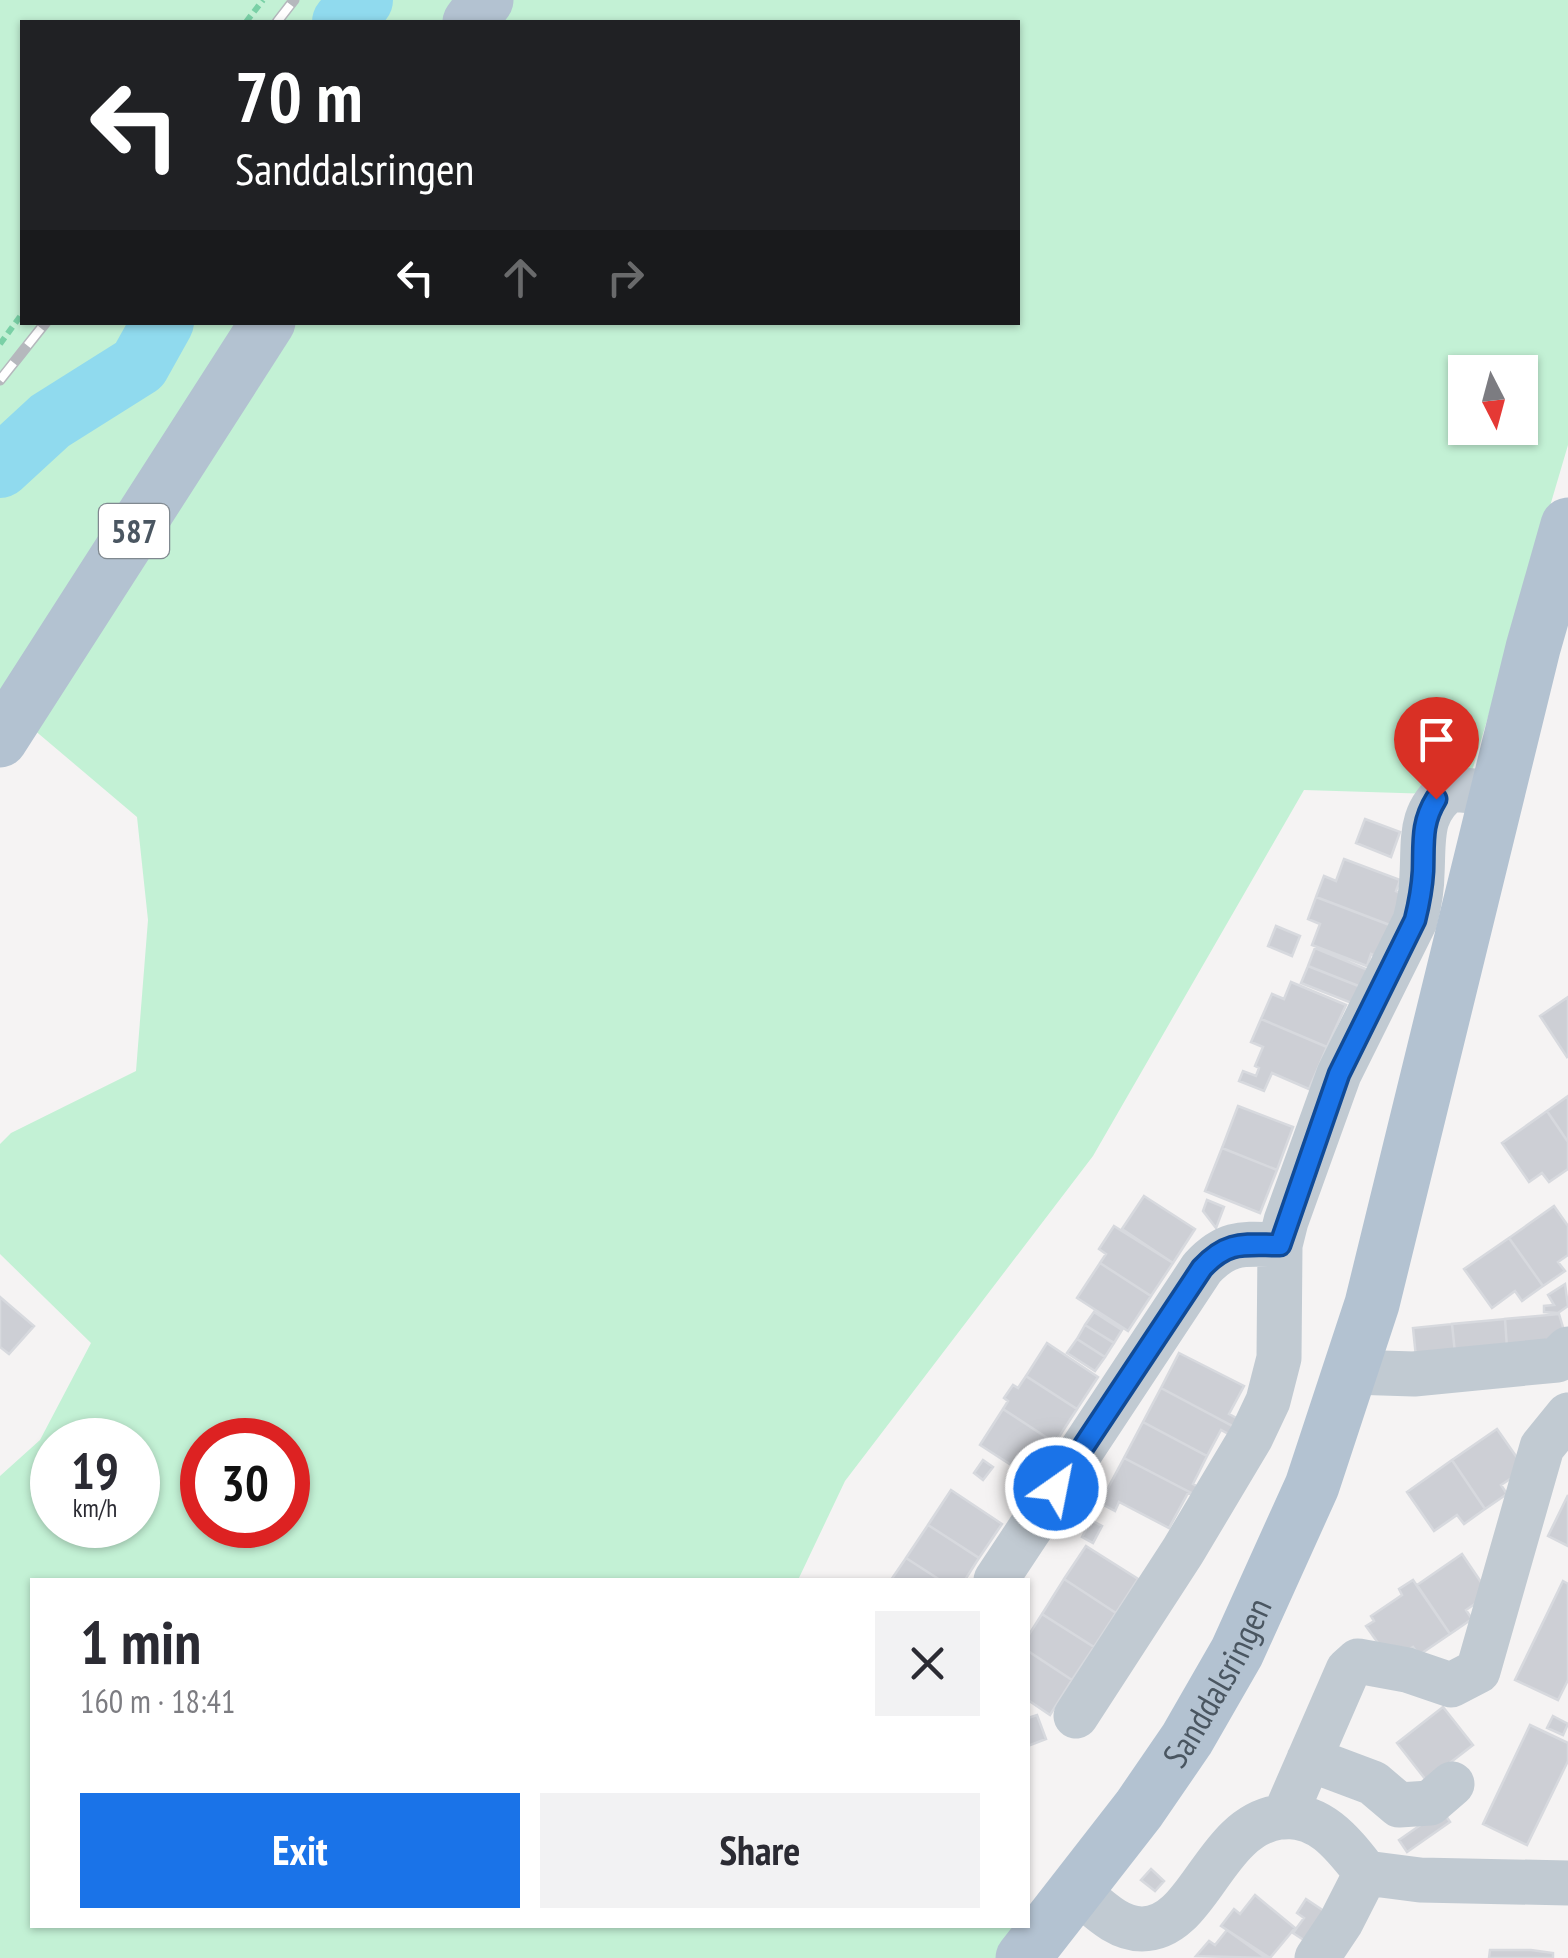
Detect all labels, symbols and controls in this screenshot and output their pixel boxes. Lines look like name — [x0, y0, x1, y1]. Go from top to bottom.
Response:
text: 70 m — [235, 51, 363, 141]
icon: left — [70, 60, 200, 190]
text: Sanddalsringen — [235, 139, 474, 197]
icon: left — [388, 250, 443, 305]
icon: ahead — [493, 250, 548, 305]
icon: right — [598, 250, 653, 305]
north arrow — [1448, 355, 1538, 445]
map controls — [1448, 355, 1538, 445]
road number: 587 — [99, 504, 169, 558]
pin — [1394, 697, 1479, 800]
icon: arrive — [1409, 712, 1464, 767]
speed limit sign: 30 — [180, 1418, 310, 1548]
position arrow — [1004, 1436, 1108, 1540]
text: 19 — [71, 1438, 119, 1503]
text: km/h — [73, 1492, 117, 1524]
street label: Sanddalsringen — [1152, 1591, 1281, 1776]
text: 1 min — [80, 1603, 201, 1681]
button: close — [875, 1611, 980, 1716]
text: 160 m · 18:41 — [80, 1680, 235, 1722]
button: Exit — [80, 1793, 520, 1908]
button: Share — [540, 1793, 980, 1908]

